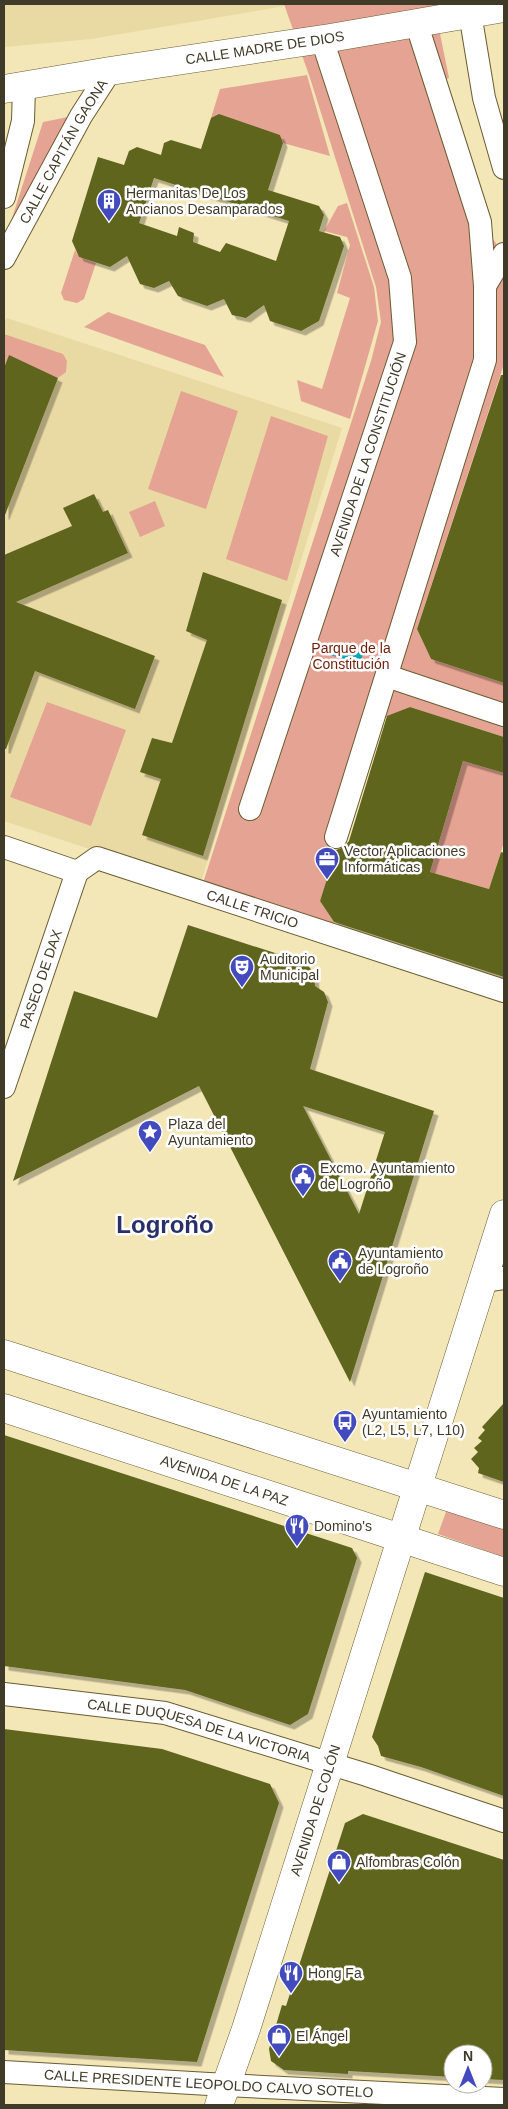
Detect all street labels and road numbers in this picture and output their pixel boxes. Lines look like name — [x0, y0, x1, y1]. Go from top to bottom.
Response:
street label: CALLE MADRE DE DIOS — [184, 28, 345, 68]
street label: CALLE CAPITÁN GAONA — [16, 76, 111, 226]
street label: AVENIDA DE LA CONSTITUCIÓN — [327, 350, 409, 558]
street label: CALLE TRICIO — [205, 886, 300, 931]
street label: PASEO DE DAX — [16, 927, 65, 1031]
street label: AVENIDA DE LA PAZ — [159, 1452, 291, 1509]
street label: CALLE DUQUESA DE LA VICTORIA — [86, 1696, 313, 1765]
street label: AVENIDA DE COLÓN — [287, 1743, 343, 1878]
street label: CALLE PRESIDENTE LEOPOLDO CALVO SOTELO — [44, 2066, 374, 2100]

